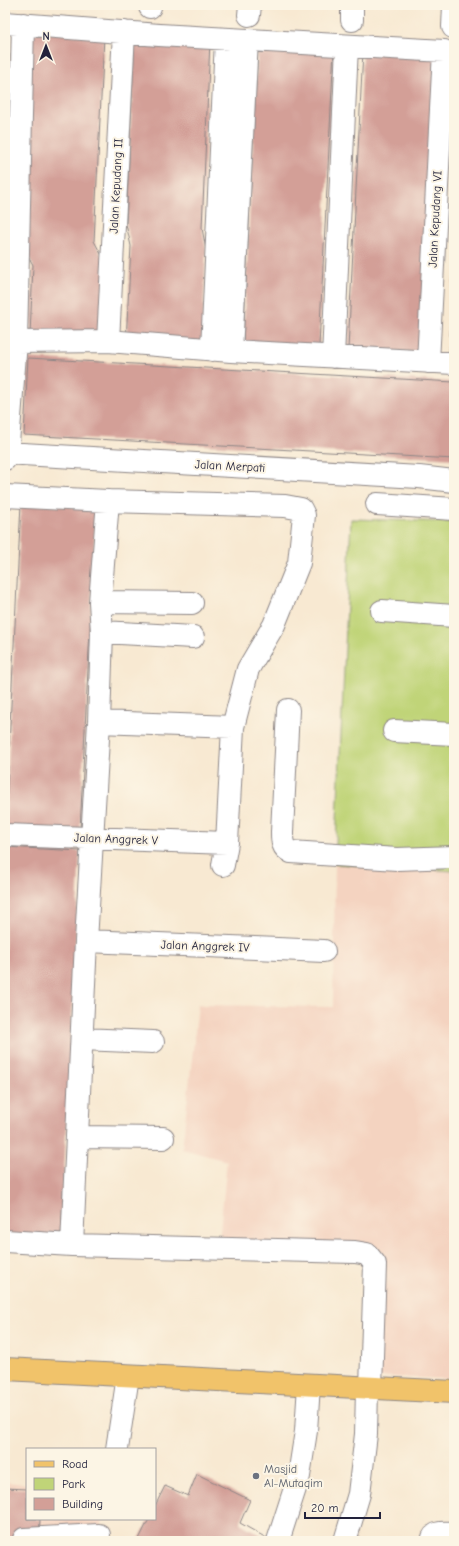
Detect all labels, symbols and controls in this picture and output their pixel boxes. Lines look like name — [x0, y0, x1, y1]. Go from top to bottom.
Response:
north arrow — [26, 26, 66, 66]
text: N — [42, 30, 50, 43]
street label: Jalan Kepudang II — [107, 138, 126, 234]
street label: Jalan Kepudang VI — [425, 170, 445, 268]
street label: Jalan Merpati — [194, 457, 266, 475]
street label: Jalan Anggrek V — [74, 831, 159, 847]
street label: Jalan Anggrek IV — [160, 937, 250, 955]
legend — [26, 1448, 156, 1520]
text: Road — [62, 1457, 88, 1471]
place label: Masjid Al-Mutaqim — [264, 1462, 323, 1490]
marker: Masjid Al-Mutaqim — [251, 1471, 261, 1481]
text: Park — [62, 1477, 85, 1491]
scale bar — [305, 1494, 380, 1520]
text: Building — [62, 1497, 103, 1511]
text: 20 m — [311, 1501, 339, 1515]

